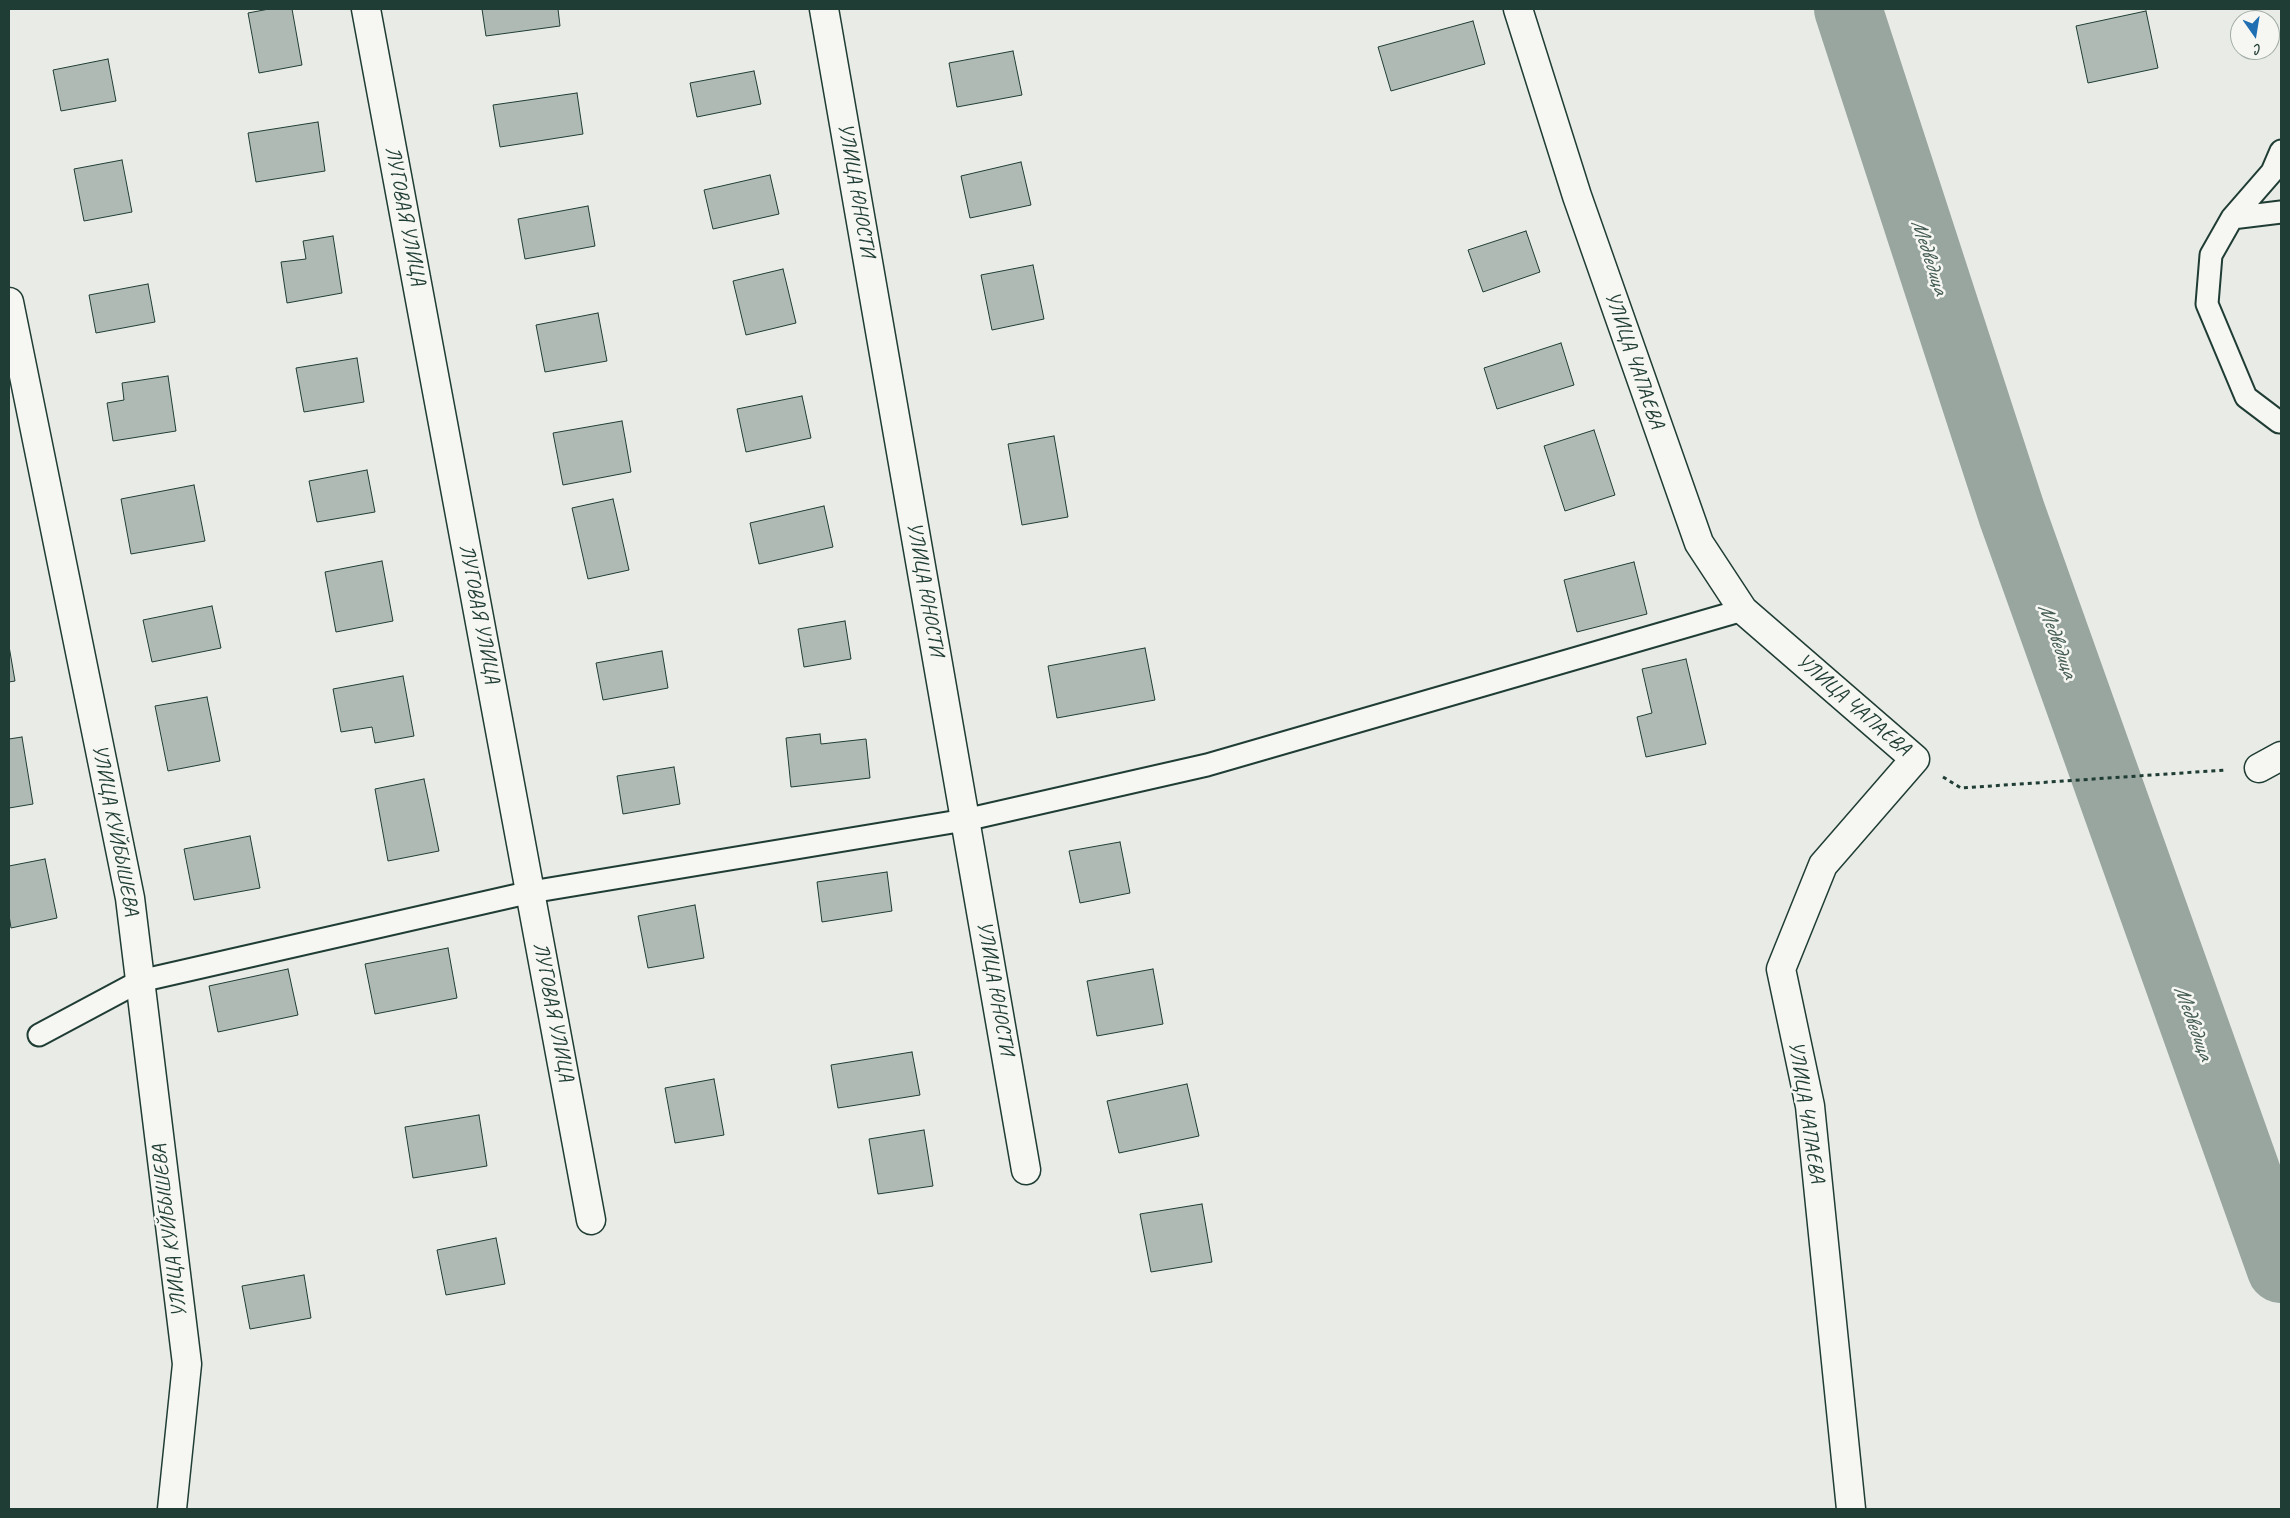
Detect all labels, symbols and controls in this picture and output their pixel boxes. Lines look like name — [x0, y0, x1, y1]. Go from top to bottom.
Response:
north arrow — [2230, 10, 2280, 60]
text: С — [2253, 40, 2264, 58]
street label: УЛИЦА ЮНОСТИ — [832, 121, 880, 259]
street label: ЛУГОВАЯ УЛИЦА — [379, 144, 431, 288]
water label: Медведица — [1904, 216, 1954, 298]
street label: УЛИЦА ЧАПАЕВА — [1599, 288, 1669, 432]
street label: УЛИЦА ЮНОСТИ — [901, 520, 949, 658]
street label: ЛУГОВАЯ УЛИЦА — [453, 542, 505, 686]
water label: Медведица — [2031, 600, 2083, 682]
street label: УЛИЦА ЧАПАЕВА — [1791, 649, 1915, 761]
street label: УЛИЦА КУЙБЫШЕВА — [86, 742, 144, 918]
street label: УЛИЦА ЮНОСТИ — [971, 919, 1019, 1057]
street label: ЛУГОВАЯ УЛИЦА — [527, 940, 579, 1084]
water label: Медведица — [2167, 982, 2219, 1064]
street label: УЛИЦА ЧАПАЕВА — [1782, 1039, 1830, 1185]
street label: УЛИЦА КУЙБЫШЕВА — [147, 1143, 193, 1319]

